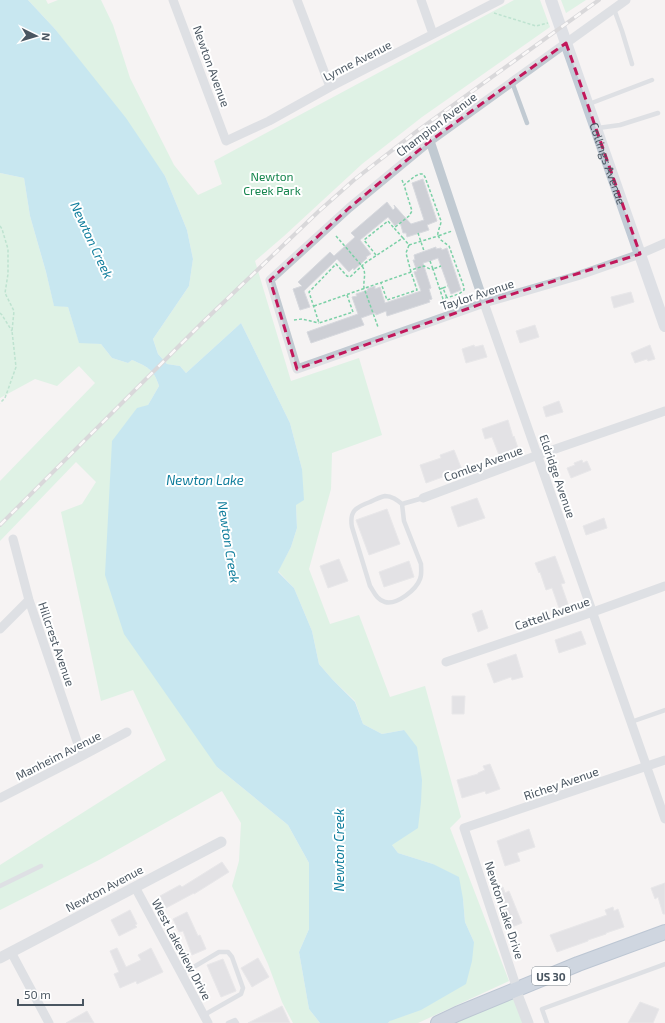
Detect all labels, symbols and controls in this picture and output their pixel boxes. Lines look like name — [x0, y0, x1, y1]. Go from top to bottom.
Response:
north arrow — [16, 16, 56, 56]
street label: Newton Avenue — [191, 23, 233, 109]
text: N — [40, 32, 53, 41]
street label: Lynne Avenue — [321, 37, 393, 83]
street label: Champion Avenue — [393, 89, 479, 159]
street label: Collings Avenue — [587, 120, 629, 206]
park label: Newton Creek Park — [243, 169, 301, 197]
water label: Newton Creek — [67, 199, 117, 281]
street label: Taylor Avenue — [439, 276, 515, 312]
street label: Eldridge Avenue — [537, 432, 579, 520]
street label: Comley Avenue — [442, 442, 524, 484]
water label: Newton Lake — [166, 472, 244, 488]
water label: Newton Creek — [215, 500, 243, 584]
street label: Cattell Avenue — [513, 594, 591, 632]
street label: Hillcrest Avenue — [36, 600, 78, 688]
street label: Manheim Avenue — [13, 728, 103, 782]
street label: Richey Avenue — [522, 764, 600, 802]
water label: Newton Creek — [331, 808, 347, 891]
street label: Newton Lake Drive — [483, 859, 527, 961]
street label: Newton Avenue — [63, 862, 145, 914]
street label: West Lakeview Drive — [149, 896, 215, 1002]
road number: US 30 — [532, 967, 570, 985]
scale bar — [18, 981, 83, 1007]
text: 50 m — [24, 987, 51, 1001]

